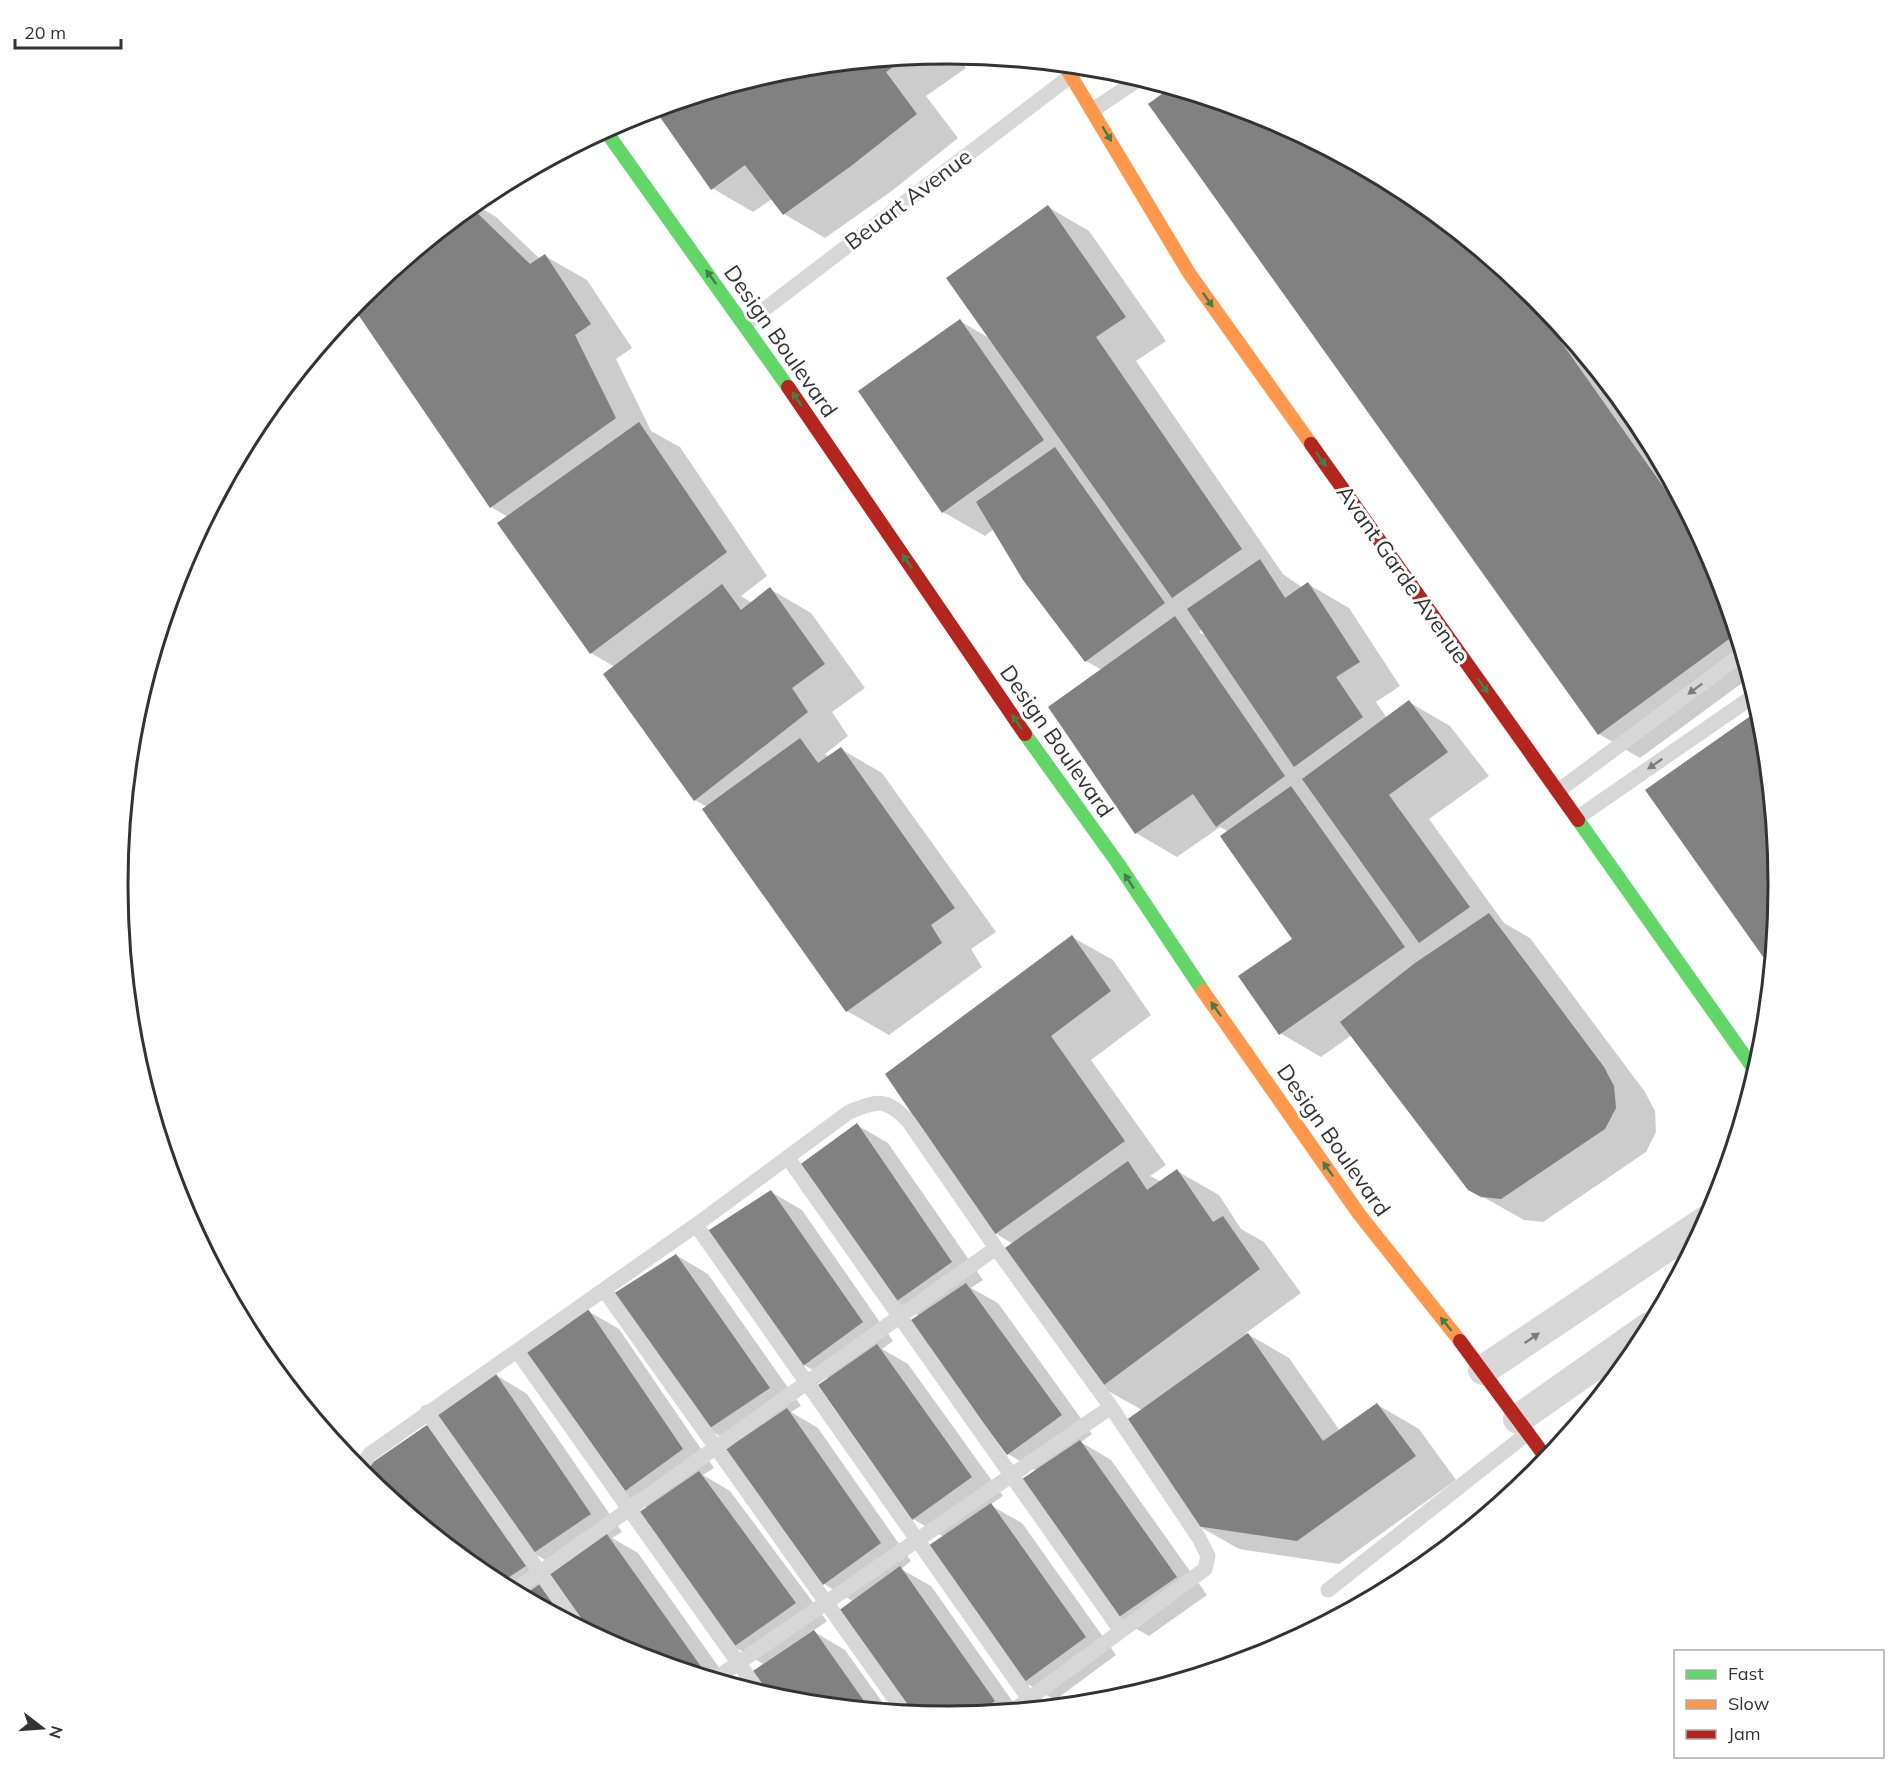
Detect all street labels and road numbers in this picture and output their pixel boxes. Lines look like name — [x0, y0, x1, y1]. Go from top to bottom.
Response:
street label: Beuart Avenue — [839, 142, 977, 256]
street label: Design Boulevard — [718, 259, 844, 423]
street label: Avant Garde Avenue — [1331, 479, 1475, 669]
street label: Design Boulevard — [994, 659, 1120, 823]
street label: Design Boulevard — [1271, 1058, 1397, 1222]

